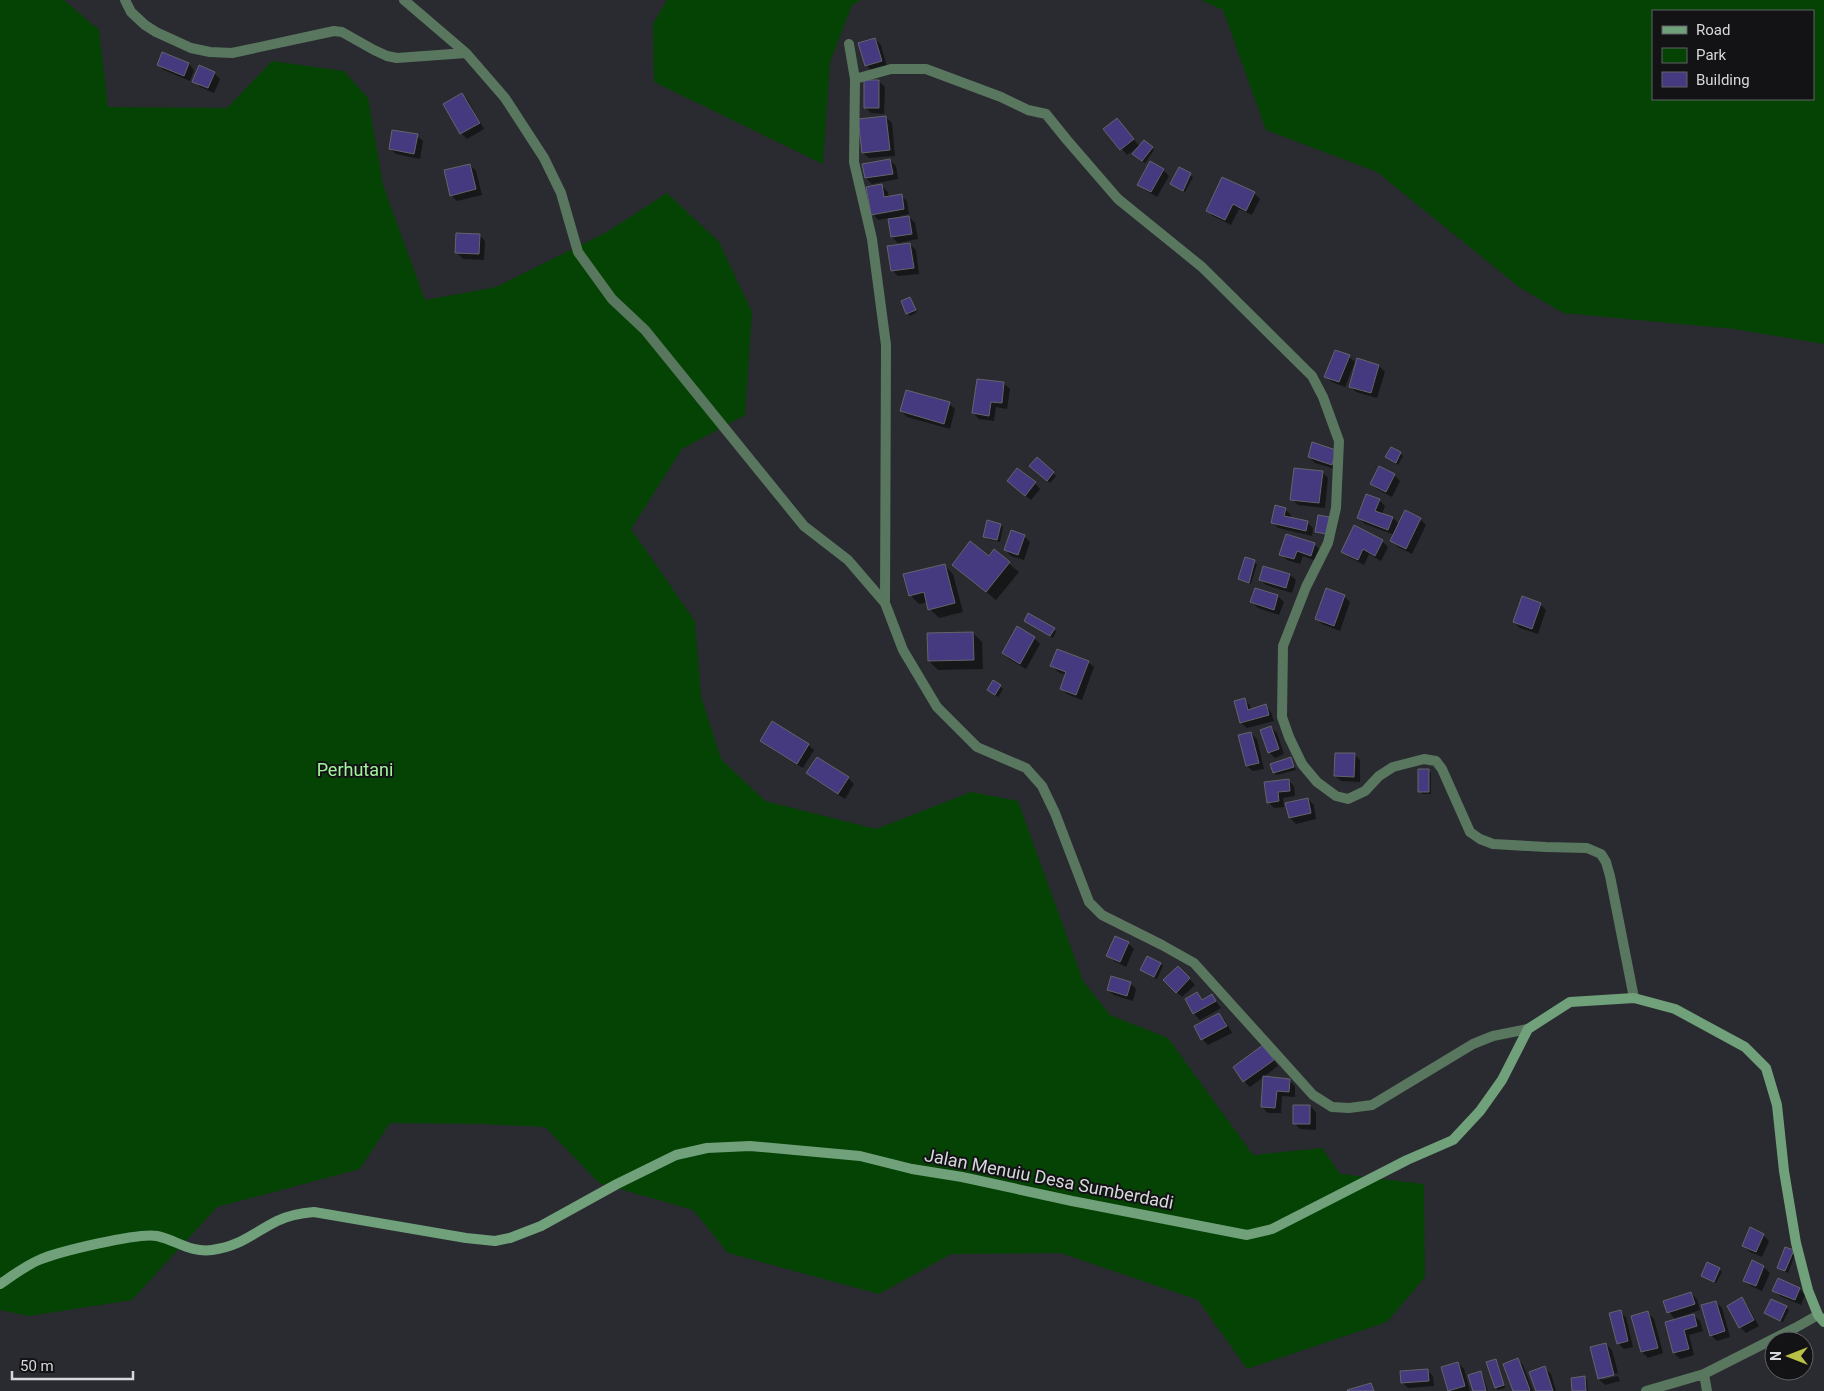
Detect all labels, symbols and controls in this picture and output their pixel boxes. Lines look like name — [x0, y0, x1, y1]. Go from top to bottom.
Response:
legend — [1652, 10, 1814, 100]
text: Road — [1696, 21, 1730, 39]
text: Park — [1696, 46, 1727, 64]
text: Building — [1696, 71, 1750, 89]
park label: Perhutani — [317, 759, 393, 780]
street label: Jalan Menuiu Desa Sumberdadi — [923, 1144, 1176, 1213]
north arrow — [1764, 1331, 1814, 1381]
scale bar — [12, 1348, 134, 1380]
text: N — [1768, 1351, 1784, 1361]
text: 50 m — [20, 1357, 54, 1375]

